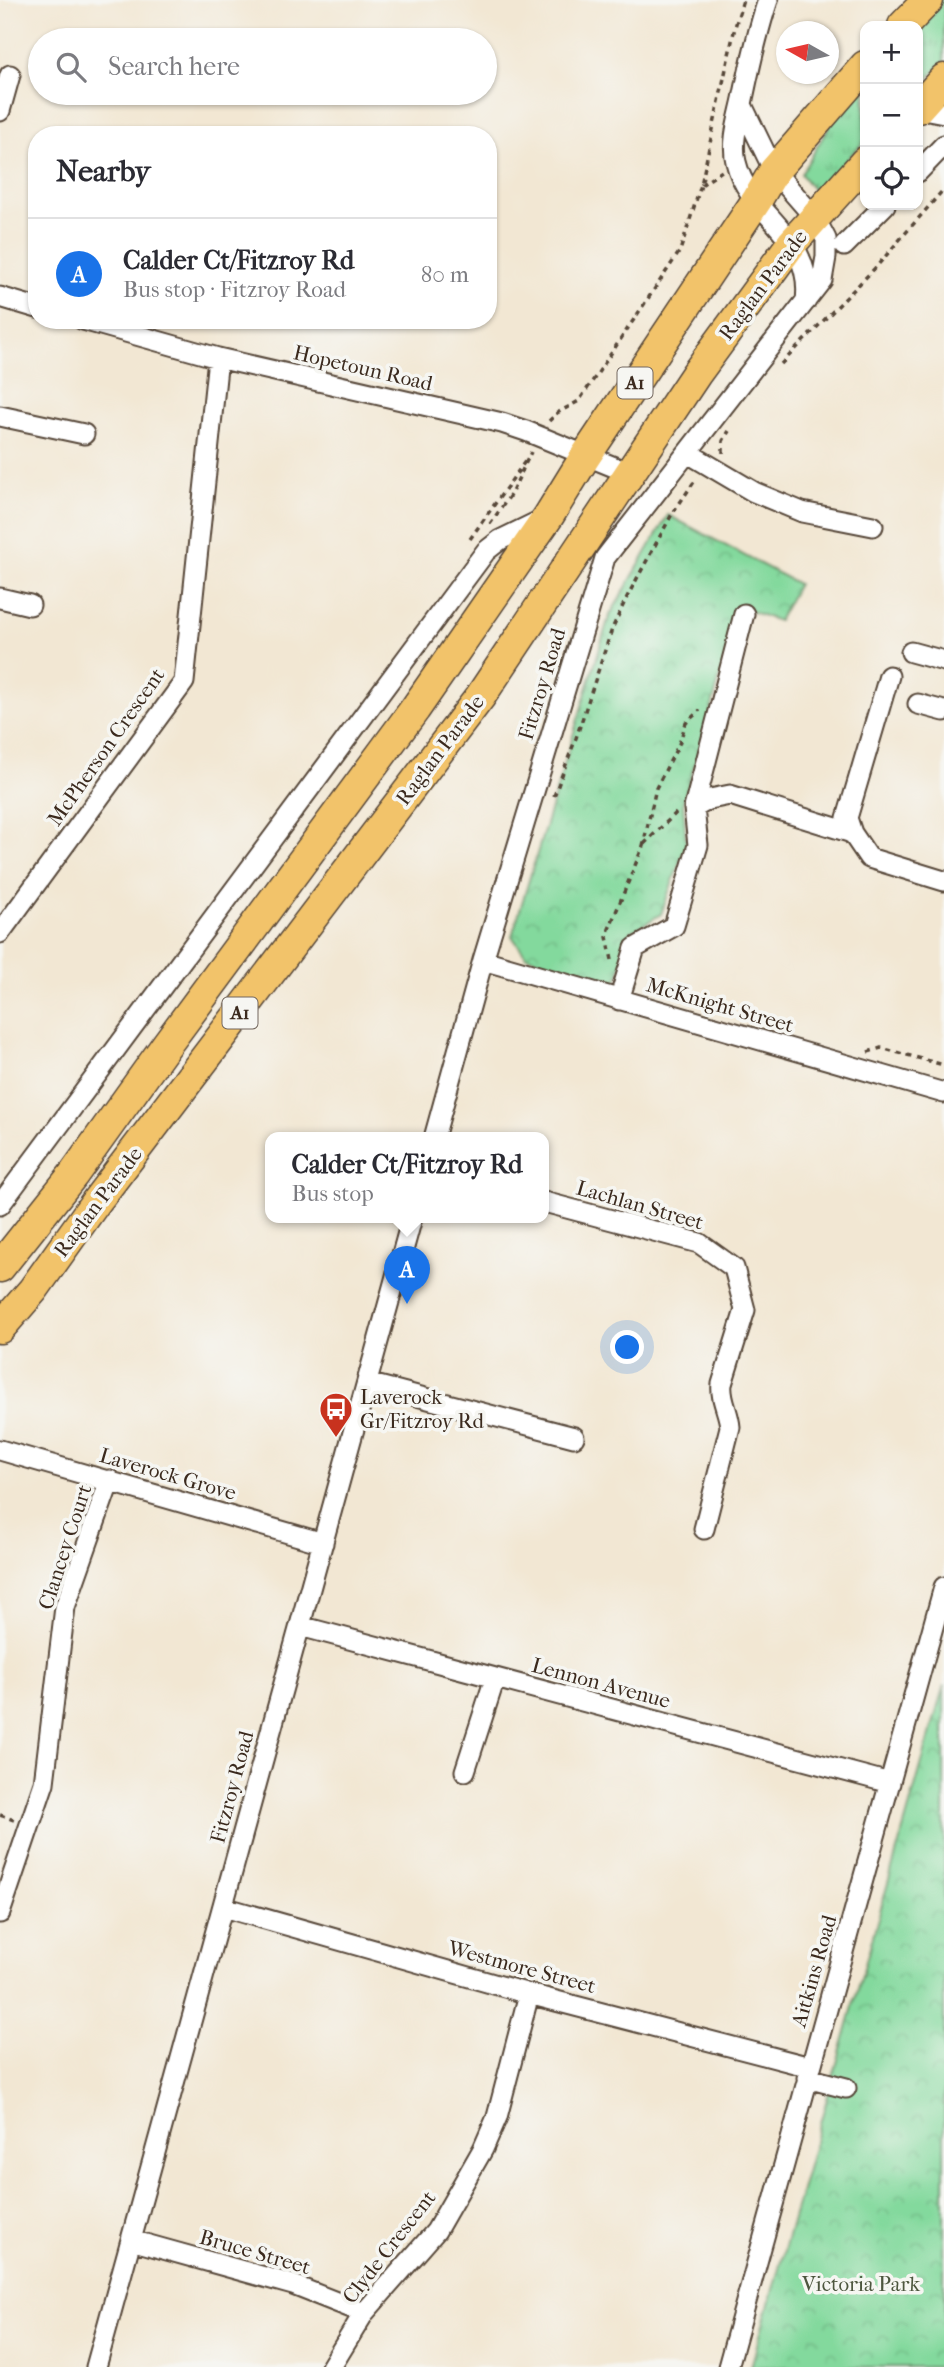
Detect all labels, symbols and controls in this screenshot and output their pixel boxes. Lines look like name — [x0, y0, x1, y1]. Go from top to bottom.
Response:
north arrow — [776, 21, 839, 84]
map controls — [860, 21, 923, 210]
button: + — [860, 21, 923, 84]
search box — [28, 28, 497, 105]
icon: search — [52, 48, 90, 86]
text: Search here — [108, 51, 240, 82]
button: − — [860, 84, 923, 147]
button: locate — [860, 147, 923, 210]
text: Nearby — [56, 154, 151, 189]
street label: Raglan Parade — [714, 225, 812, 345]
text: Calder Ct/Fitzroy Rd — [123, 245, 354, 276]
text: A — [72, 261, 86, 288]
text: 80 m — [421, 261, 469, 288]
text: Bus stop · Fitzroy Road — [123, 276, 346, 303]
street label: Hopetoun Road — [291, 340, 435, 396]
road number: A1 — [618, 368, 652, 398]
street label: Fitzroy Road — [514, 625, 571, 743]
street label: McPherson Crescent — [43, 663, 170, 830]
street label: Raglan Parade — [391, 690, 489, 810]
street label: McKnight Street — [644, 973, 797, 1038]
road number: A1 — [222, 998, 258, 1028]
popup — [265, 1132, 549, 1223]
street label: Raglan Parade — [49, 1142, 147, 1262]
text: Calder Ct/Fitzroy Rd — [291, 1149, 523, 1180]
street label: Lachlan Street — [574, 1175, 707, 1235]
text: Bus stop — [291, 1180, 374, 1207]
pin: A — [384, 1246, 430, 1304]
your location — [610, 1330, 644, 1364]
place label: Laverock Gr/Fitzroy Rd — [360, 1385, 485, 1433]
bus stop icon: Laverock Gr/Fitzroy Rd — [317, 1390, 355, 1439]
street label: Laverock Grove — [97, 1443, 239, 1505]
street label: Clancey Court — [34, 1481, 97, 1612]
street label: Lennon Avenue — [529, 1653, 673, 1713]
street label: Fitzroy Road — [205, 1728, 259, 1846]
street label: Aitkins Road — [786, 1912, 842, 2031]
street label: Westmore Street — [445, 1935, 599, 1998]
street label: Clyde Crescent — [338, 2185, 441, 2308]
street label: Bruce Street — [197, 2225, 314, 2279]
park label: Victoria Park — [801, 2272, 920, 2296]

